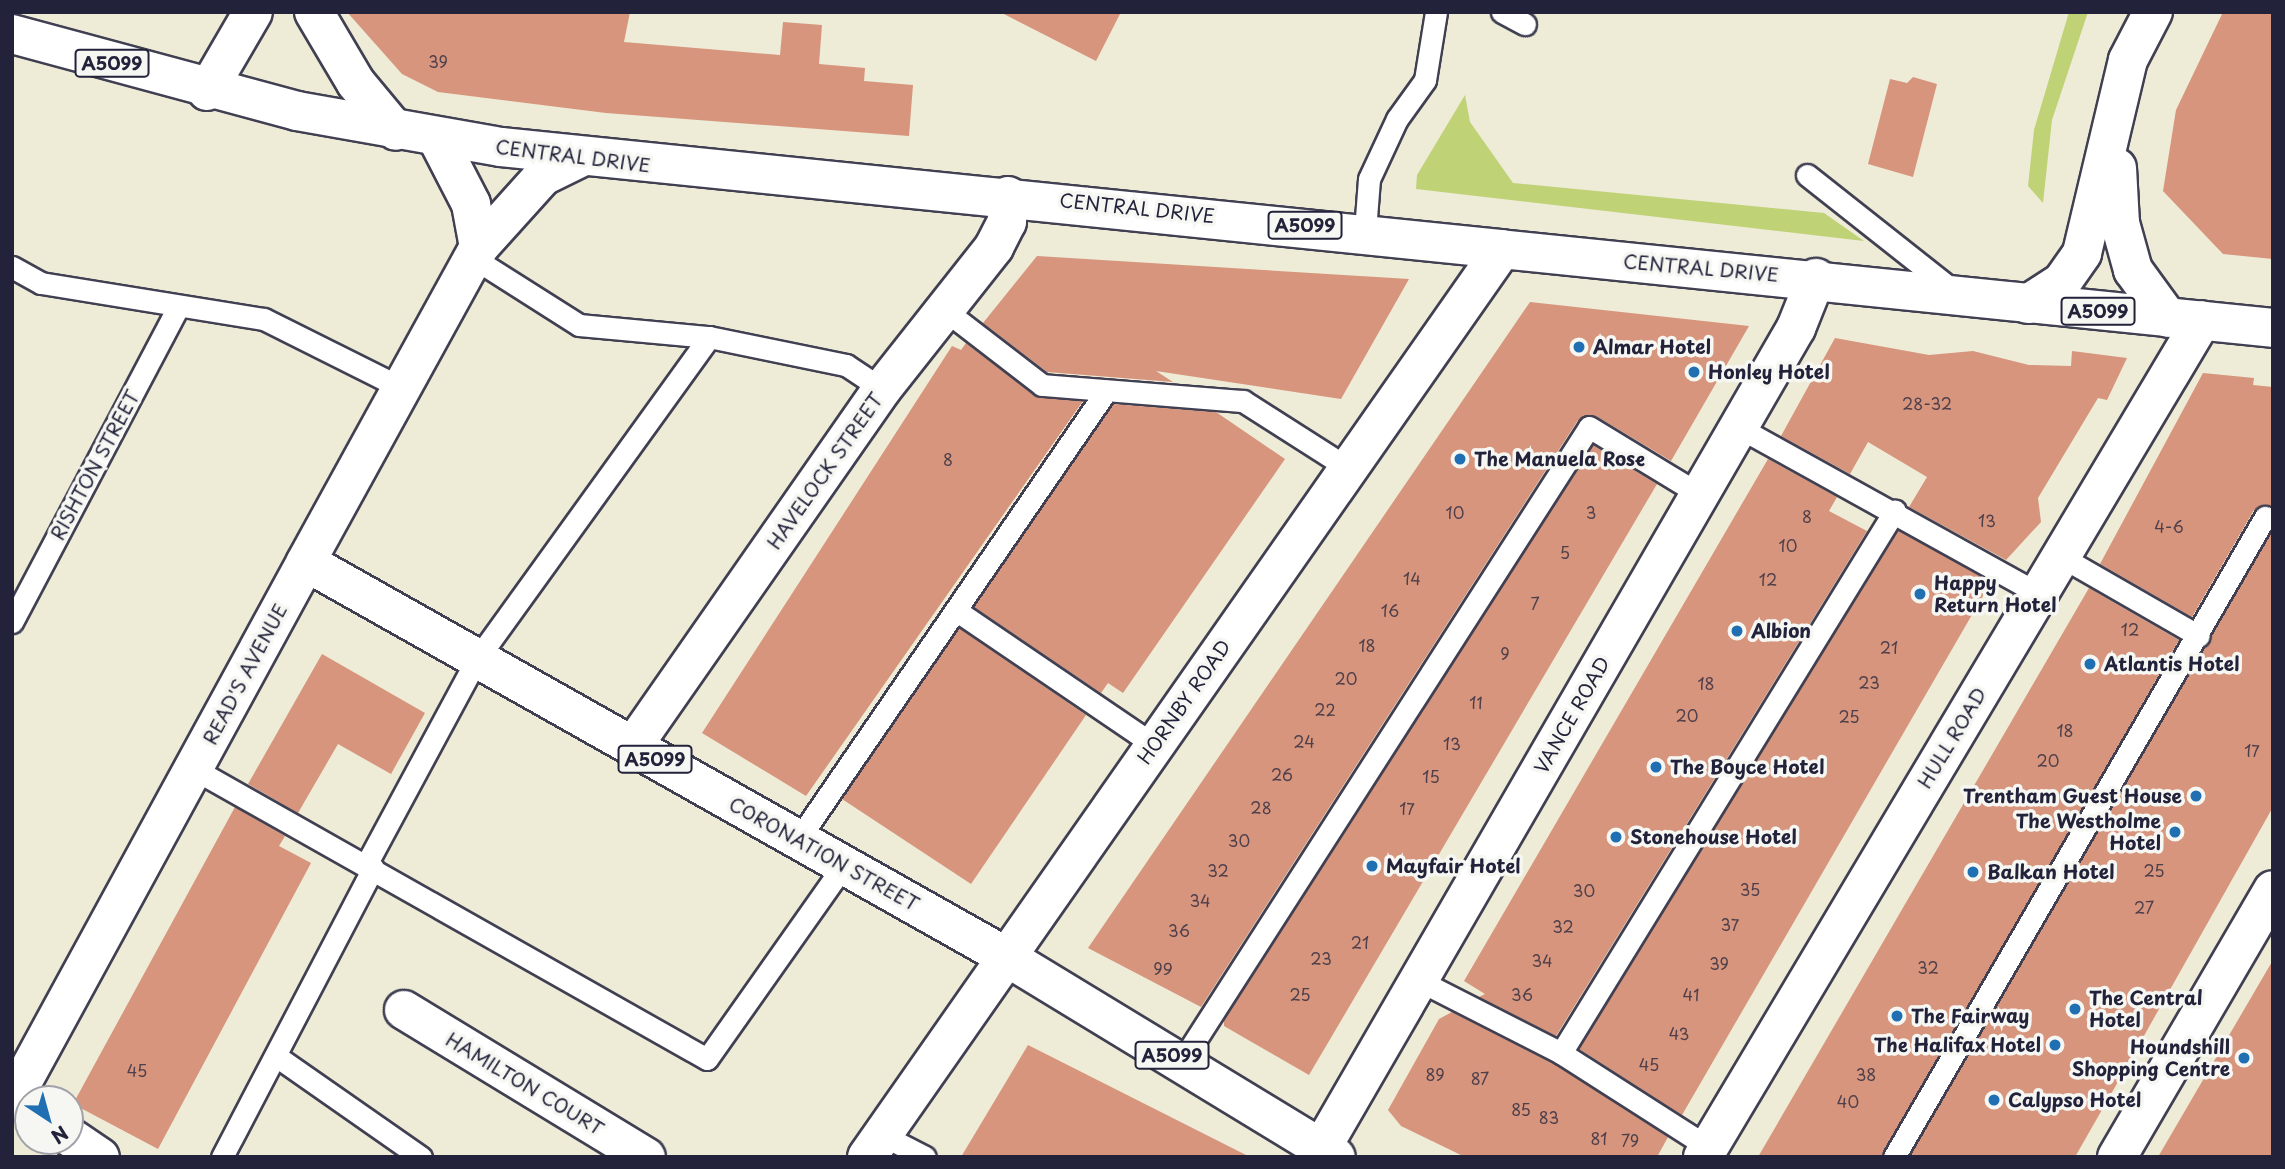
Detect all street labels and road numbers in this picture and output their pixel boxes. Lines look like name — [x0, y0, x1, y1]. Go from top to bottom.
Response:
road number: A5099 — [74, 48, 150, 78]
street label: CENTRAL DRIVE — [493, 135, 653, 177]
street label: CENTRAL DRIVE — [1058, 188, 1216, 228]
road number: A5099 — [1266, 210, 1344, 240]
street label: CENTRAL DRIVE — [1622, 250, 1780, 286]
road number: A5099 — [2060, 296, 2136, 326]
street label: RISHTON STREET — [45, 385, 145, 545]
street label: HAVELOCK STREET — [762, 388, 888, 554]
street label: READ'S AVENUE — [198, 600, 292, 748]
street label: HORNBY ROAD — [1133, 636, 1235, 768]
street label: VANCE ROAD — [1529, 652, 1615, 778]
street label: HULL ROAD — [1913, 683, 1991, 793]
road number: A5099 — [616, 744, 694, 774]
street label: CORONATION STREET — [725, 792, 923, 916]
street label: HAMILTON COURT — [442, 1028, 608, 1140]
road number: A5099 — [1134, 1040, 1210, 1070]

